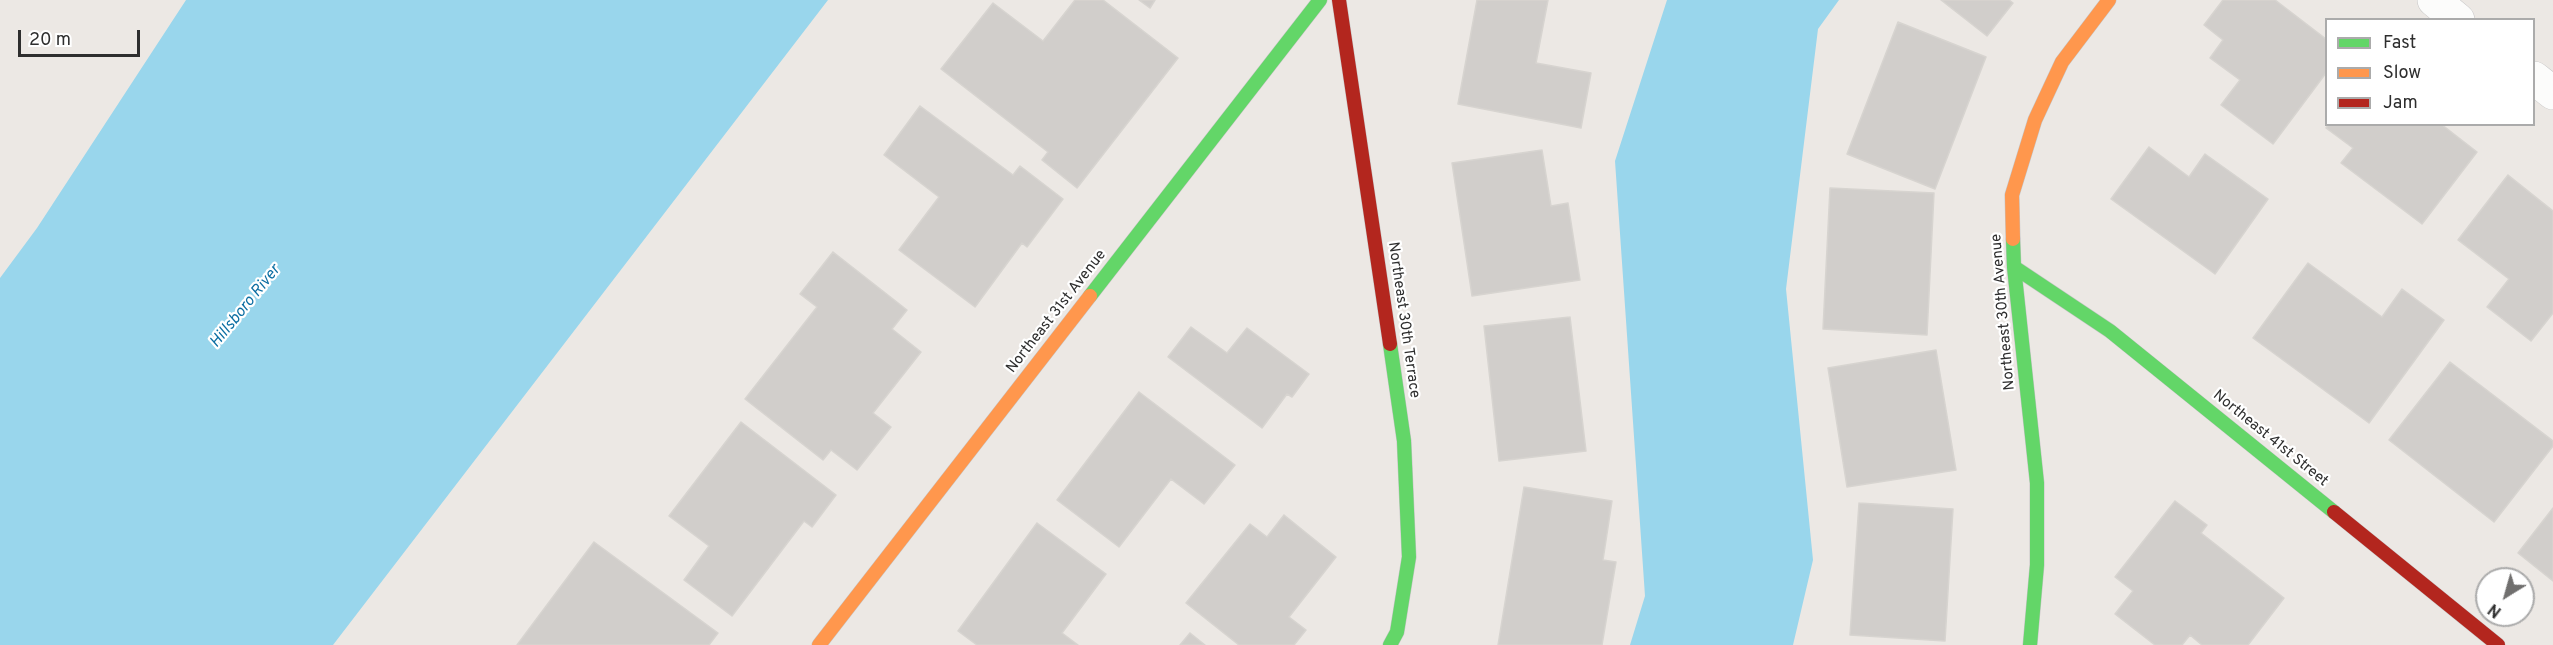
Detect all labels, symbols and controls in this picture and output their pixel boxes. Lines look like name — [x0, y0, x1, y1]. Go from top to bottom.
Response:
scale bar — [21, 18, 142, 56]
legend — [2325, 18, 2535, 126]
text: 20 m — [29, 29, 71, 52]
text: Fast — [2383, 32, 2416, 55]
text: Slow — [2383, 62, 2421, 85]
text: Jam — [2383, 92, 2418, 115]
street label: Northeast 30th Avenue — [1988, 233, 2020, 391]
street label: Northeast 30th Terrace — [1383, 241, 1423, 399]
street label: Northeast 31st Avenue — [1003, 247, 1111, 377]
water label: Hillsboro River — [207, 262, 285, 352]
street label: Northeast 41st Street — [2209, 387, 2331, 491]
north arrow — [2475, 567, 2535, 627]
text: N — [2485, 598, 2506, 621]

